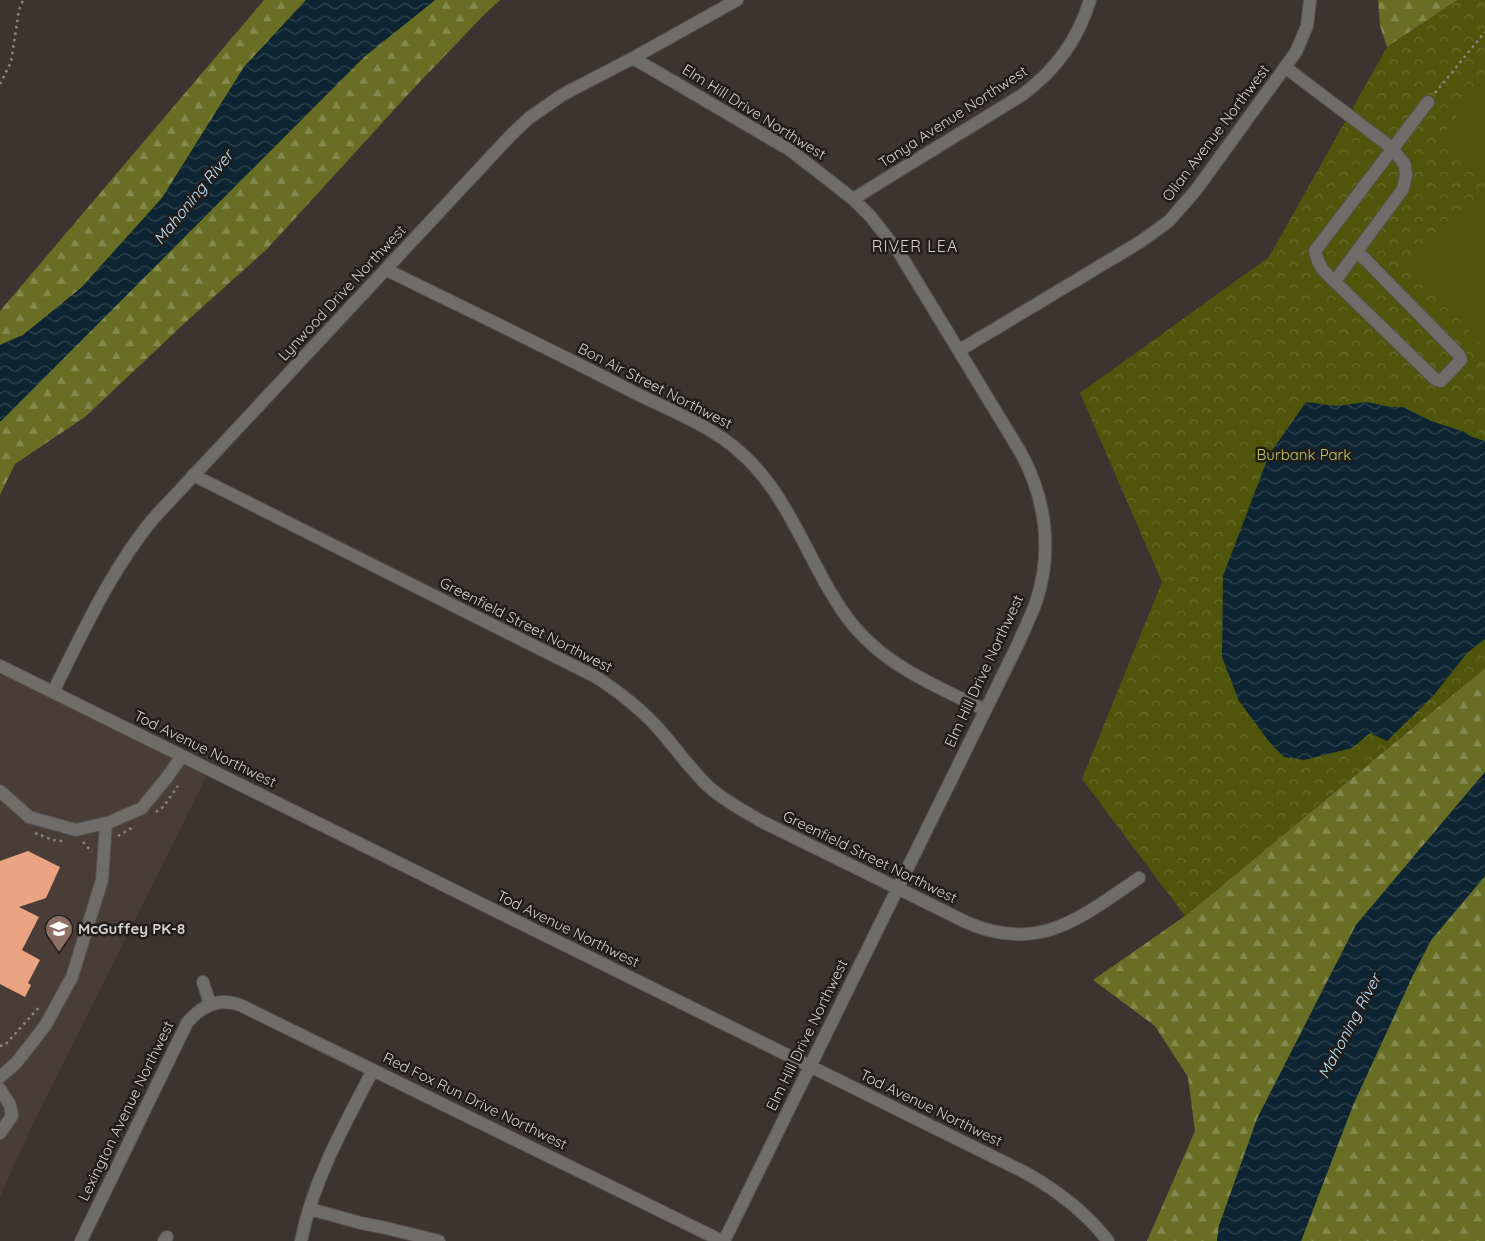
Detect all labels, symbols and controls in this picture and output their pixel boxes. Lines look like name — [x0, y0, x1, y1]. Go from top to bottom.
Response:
street label: Elm Hill Drive Northwest — [679, 59, 830, 164]
street label: Olian Avenue Northwest — [1158, 60, 1273, 205]
street label: Tanya Avenue Northwest — [875, 61, 1031, 172]
water label: Mahoning River — [149, 144, 238, 248]
street label: Lynwood Drive Northwest — [274, 221, 410, 365]
district label: RIVER LEA — [872, 236, 958, 256]
street label: Bon Air Street Northwest — [575, 338, 736, 433]
park label: Burbank Park — [1257, 445, 1351, 464]
street label: Greenfield Street Northwest — [437, 573, 616, 676]
street label: Elm Hill Drive Northwest — [940, 591, 1027, 750]
street label: Tod Avenue Northwest — [131, 706, 280, 791]
street label: Greenfield Street Northwest — [780, 806, 960, 907]
street label: Tod Avenue Northwest — [494, 886, 643, 971]
school or university icon: McGuffey PK-8 — [44, 914, 74, 953]
place label: McGuffey PK-8 — [78, 919, 185, 938]
street label: Elm Hill Drive Northwest — [762, 956, 852, 1114]
water label: Mahoning River — [1313, 969, 1386, 1082]
street label: Lexington Avenue Northwest — [74, 1017, 178, 1204]
street label: Red Fox Run Drive Northwest — [380, 1048, 571, 1154]
street label: Tod Avenue Northwest — [857, 1065, 1006, 1150]

